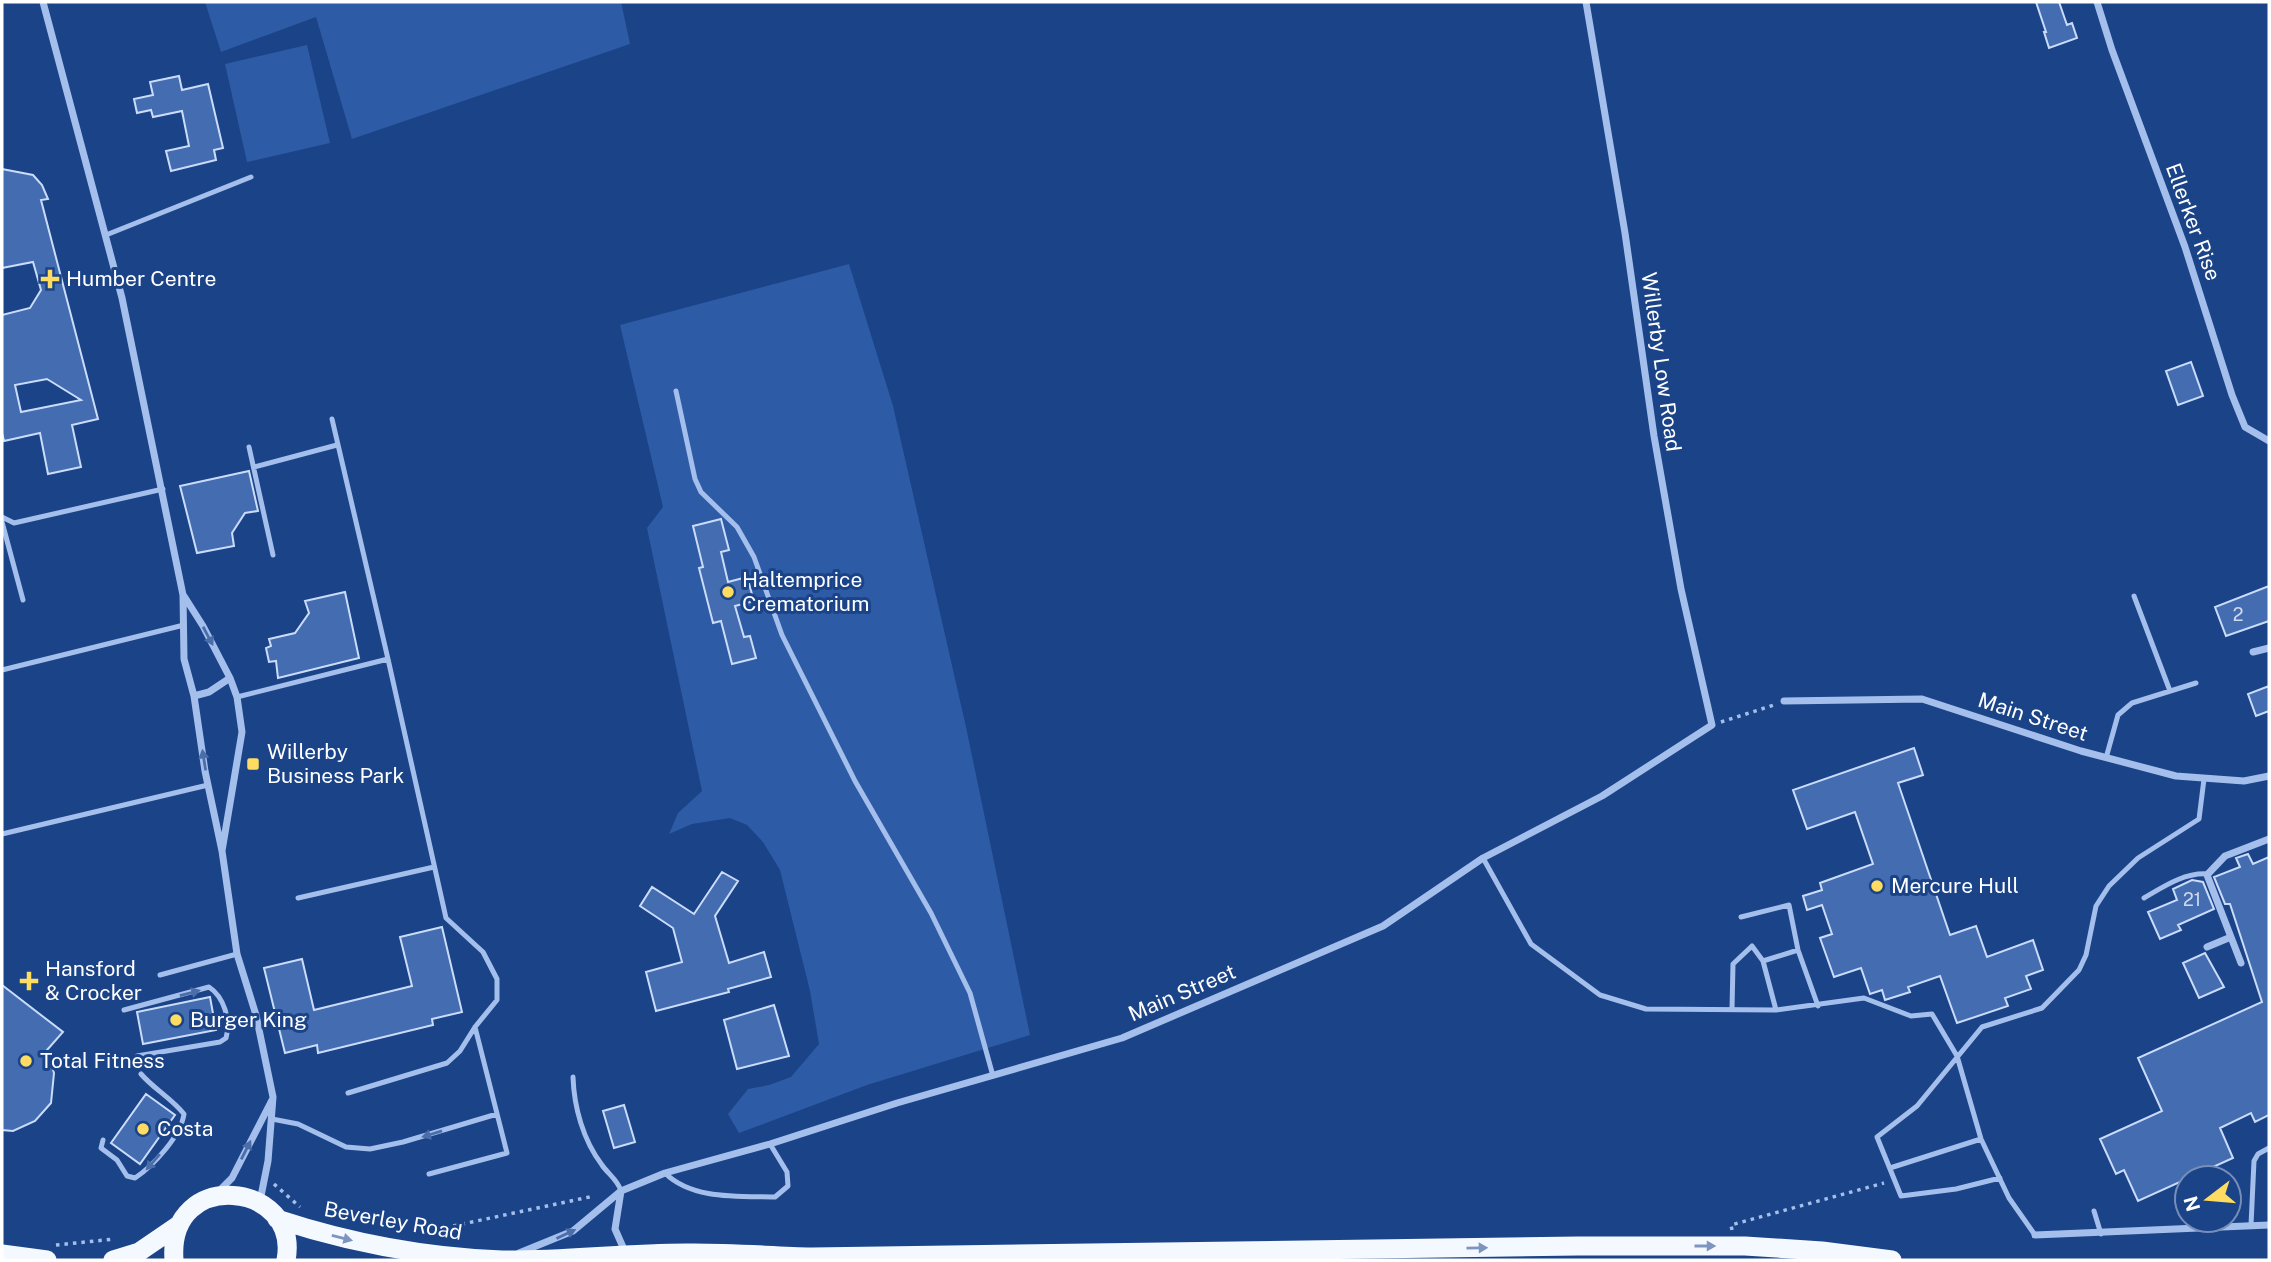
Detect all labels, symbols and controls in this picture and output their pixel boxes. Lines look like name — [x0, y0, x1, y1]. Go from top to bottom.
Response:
street label: Ellerker Rise — [2161, 160, 2226, 284]
place label: Humber Centre — [66, 266, 216, 291]
marker: Humber Centre — [40, 269, 60, 289]
street label: Willerby Low Road — [1637, 271, 1686, 453]
place label: Haltemprice Crematorium — [742, 567, 869, 616]
marker: Haltemprice Crematorium — [720, 584, 736, 600]
house number: 2 — [2233, 604, 2243, 625]
one-way arrow — [202, 626, 214, 646]
street label: Main Street — [1975, 687, 2091, 746]
place label: Willerby Business Park — [267, 739, 404, 788]
one-way arrow — [198, 749, 209, 771]
marker: Willerby Business Park — [245, 756, 261, 772]
place label: Mercure Hull — [1891, 873, 2019, 898]
marker: Mercure Hull — [1869, 878, 1885, 894]
house number: 21 — [2183, 889, 2201, 910]
place label: Hansford & Crocker — [45, 956, 142, 1005]
street label: Main Street — [1124, 959, 1239, 1026]
marker: Hansford & Crocker — [19, 971, 39, 991]
one-way arrow — [179, 987, 201, 998]
place label: Burger King — [190, 1007, 307, 1032]
marker: Burger King — [168, 1012, 184, 1028]
place label: Total Fitness — [40, 1048, 165, 1073]
marker: Total Fitness — [18, 1053, 34, 1069]
place label: Costa — [157, 1116, 213, 1141]
marker: Costa — [135, 1121, 151, 1137]
one-way arrow — [421, 1129, 442, 1139]
one-way arrow — [241, 1140, 252, 1160]
one-way arrow — [145, 1153, 161, 1171]
north arrow — [2173, 1164, 2243, 1234]
text: N — [2179, 1194, 2204, 1214]
street label: Beverley Road — [322, 1196, 464, 1245]
one-way arrow — [556, 1228, 576, 1239]
one-way arrow — [331, 1233, 353, 1244]
one-way arrow — [1694, 1240, 1716, 1252]
one-way arrow — [1467, 1242, 1489, 1254]

